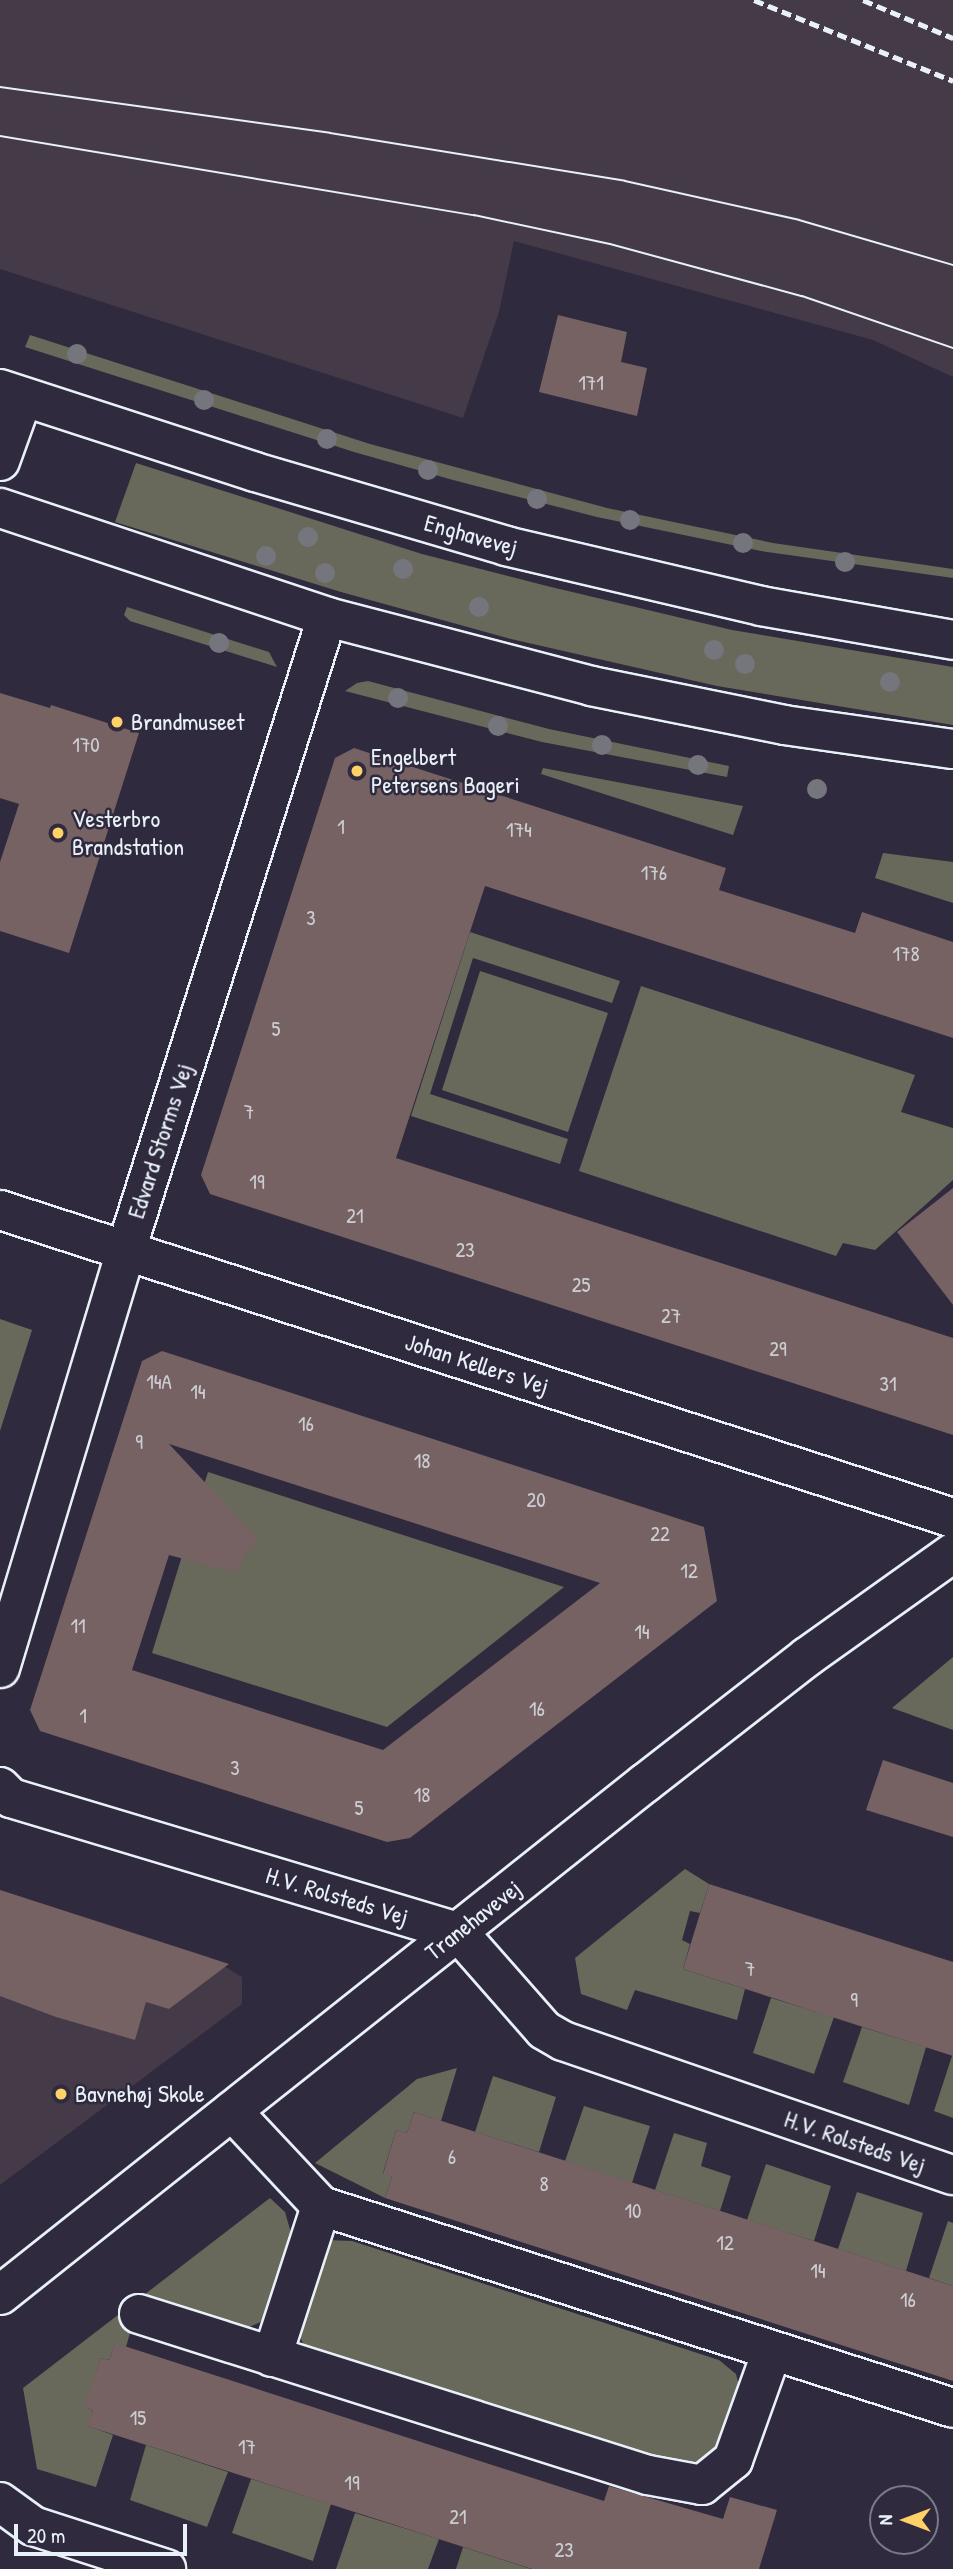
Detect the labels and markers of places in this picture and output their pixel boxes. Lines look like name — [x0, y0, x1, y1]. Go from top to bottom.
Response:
place label: Brandmuseet — [131, 708, 245, 736]
marker: Brandmuseet — [109, 714, 125, 730]
place label: Engelbert Petersens Bageri — [371, 743, 520, 799]
marker: Engelbert Petersens Bageri — [349, 763, 365, 779]
place label: Vesterbro Brandstation — [72, 805, 184, 861]
marker: Vesterbro Brandstation — [50, 825, 66, 841]
place label: Bavnehøj Skole — [75, 2080, 204, 2108]
marker: Bavnehøj Skole — [53, 2086, 69, 2102]

